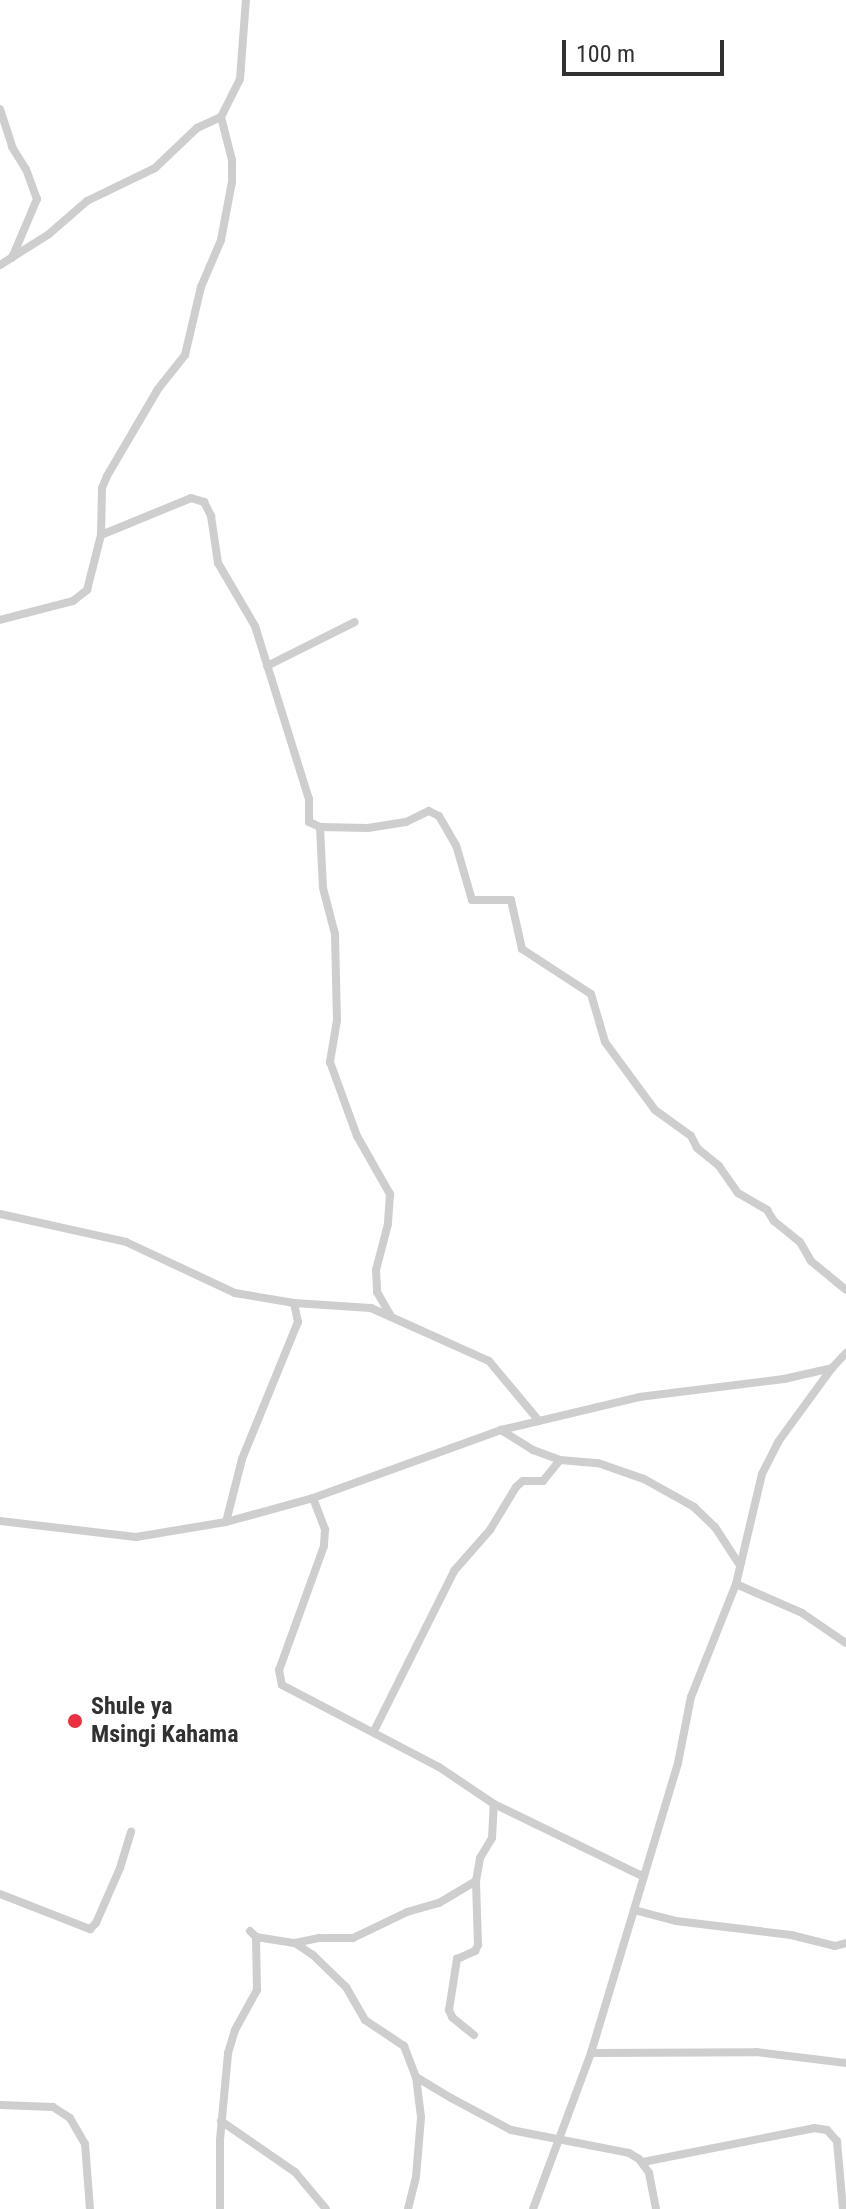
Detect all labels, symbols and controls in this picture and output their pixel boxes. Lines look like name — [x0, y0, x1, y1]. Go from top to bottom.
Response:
scale bar — [566, 24, 728, 74]
text: 100 m — [576, 40, 635, 68]
place label: Shule ya Msingi Kahama — [91, 1693, 238, 1749]
marker: Shule ya Msingi Kahama — [66, 1712, 84, 1730]

